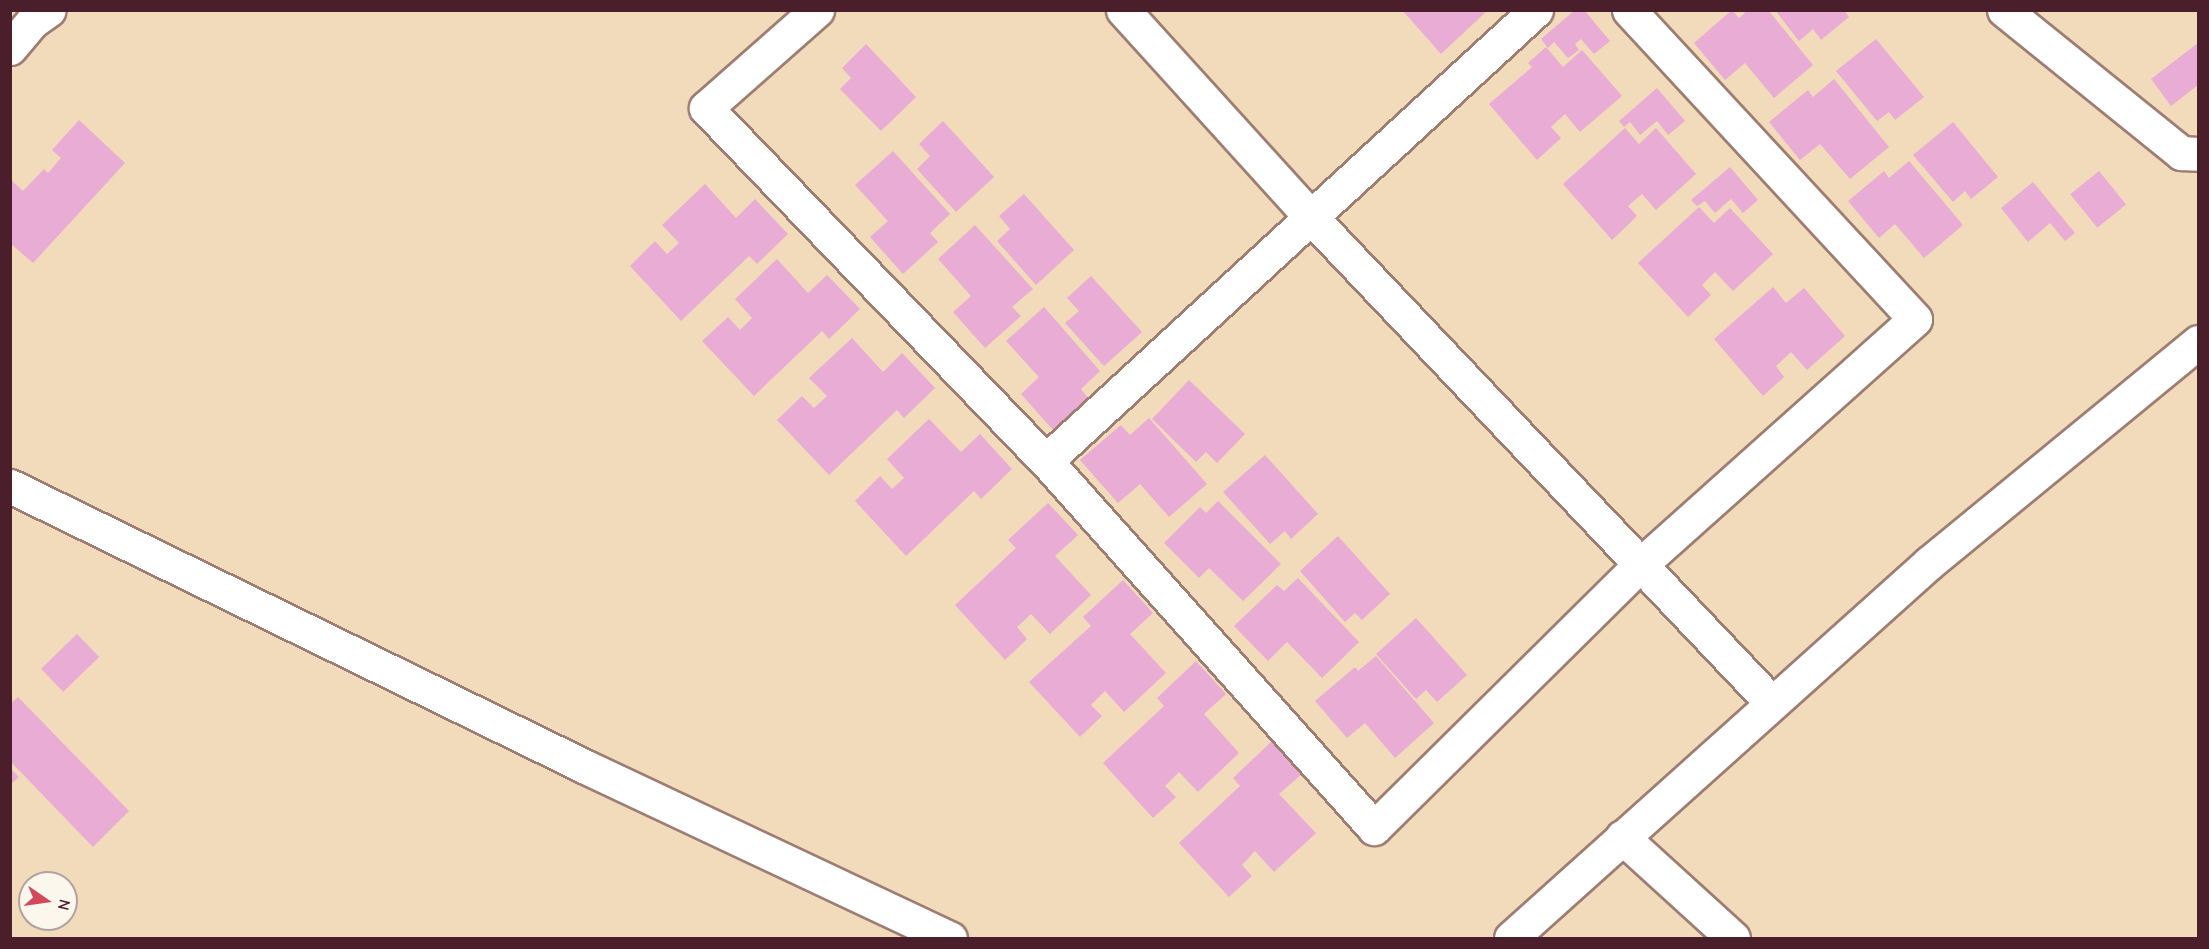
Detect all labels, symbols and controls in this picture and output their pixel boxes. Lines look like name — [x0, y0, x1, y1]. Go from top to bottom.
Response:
north arrow — [18, 871, 78, 931]
text: N — [54, 897, 74, 912]

